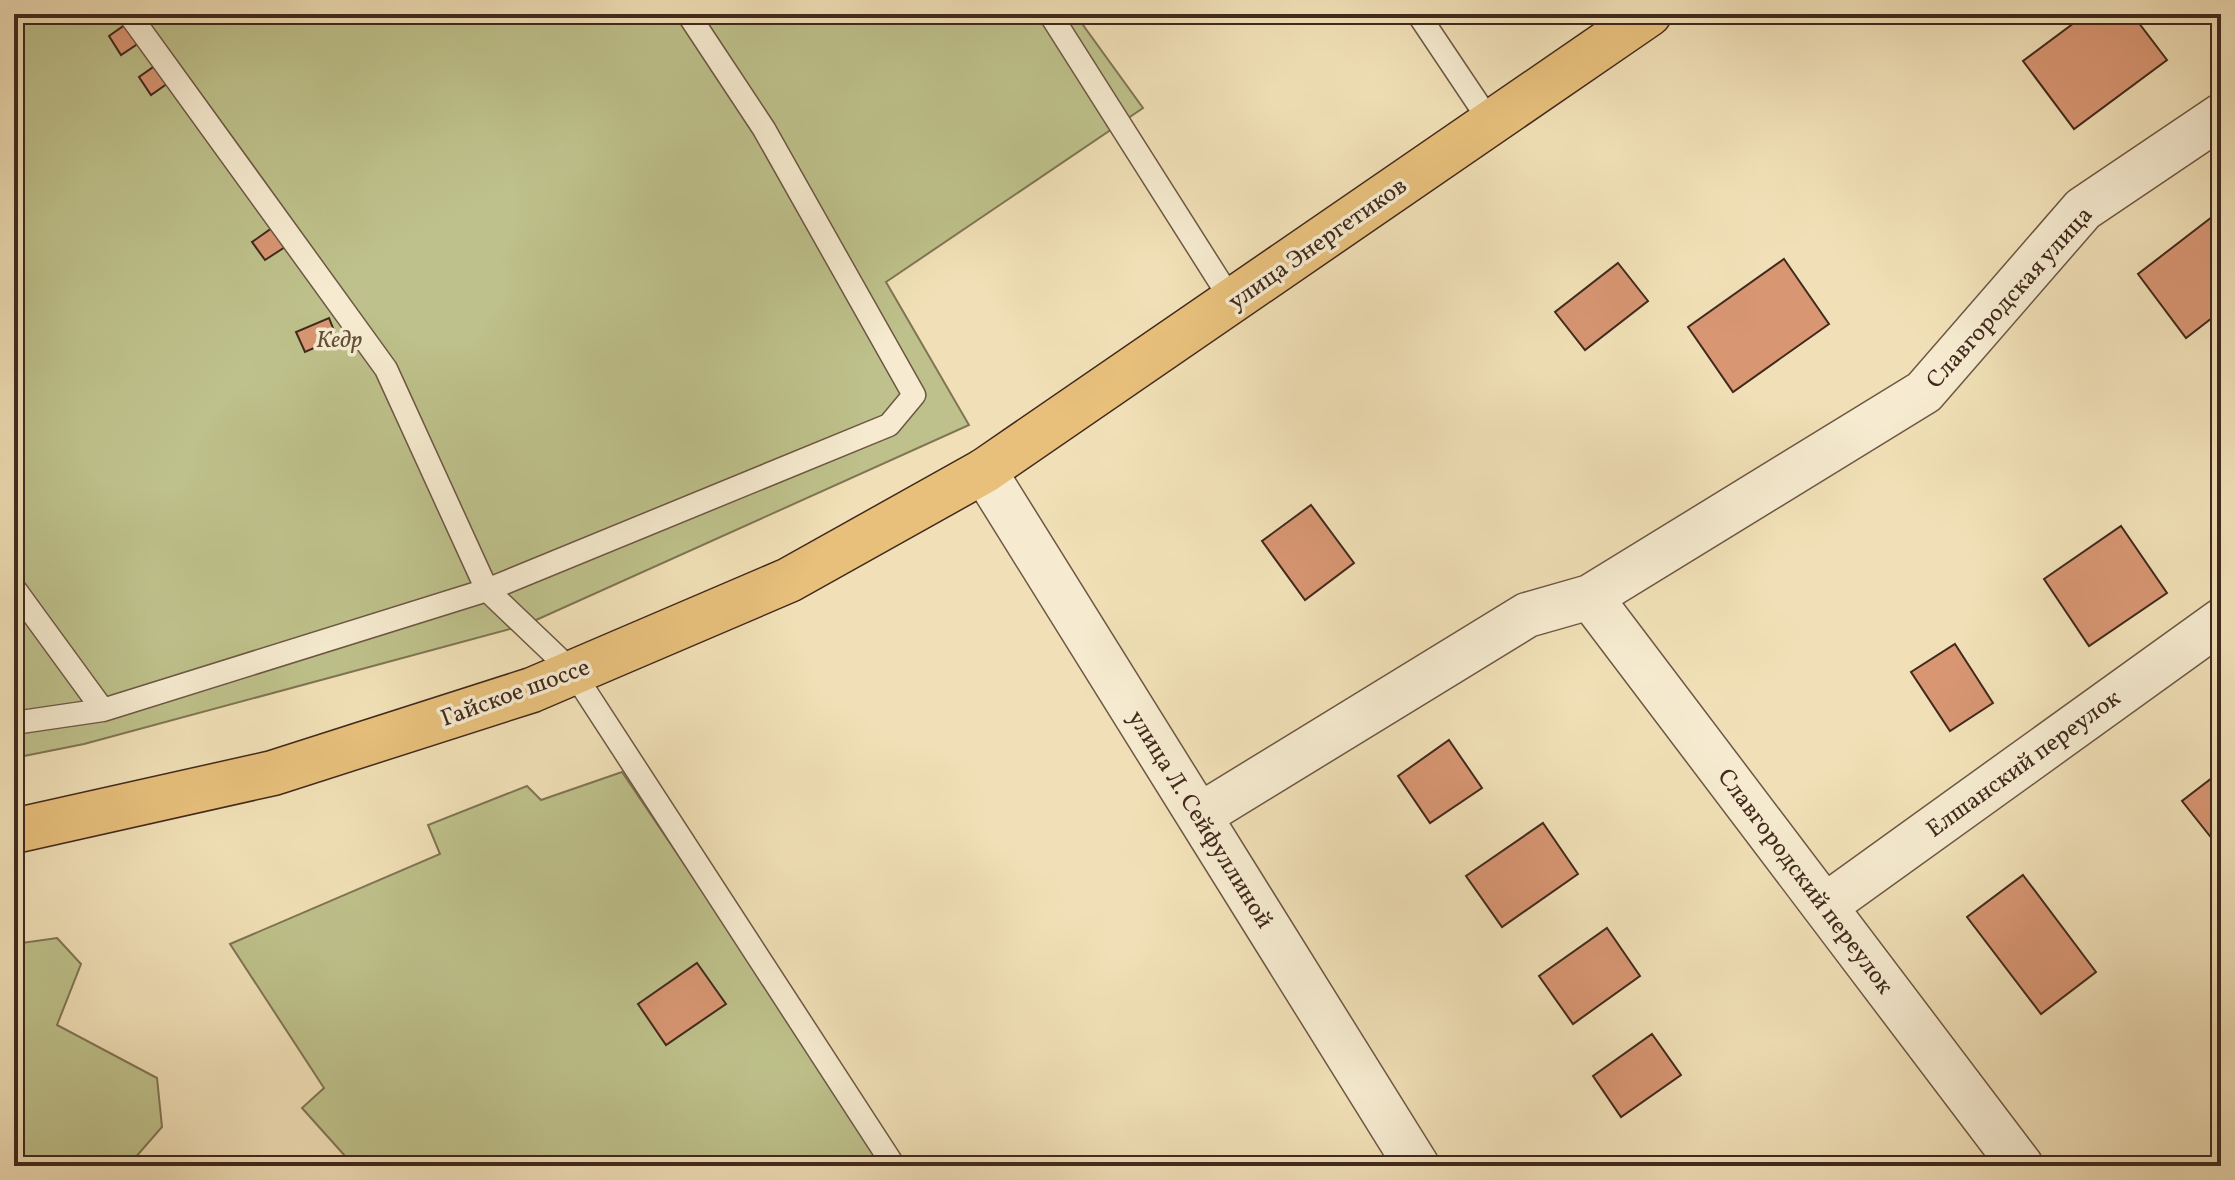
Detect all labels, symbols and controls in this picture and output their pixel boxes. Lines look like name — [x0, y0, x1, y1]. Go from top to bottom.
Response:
street label: улица Энергетиков — [1222, 170, 1415, 319]
street label: Славгородская улица — [1919, 200, 2102, 397]
park label: Кедр — [316, 324, 362, 358]
street label: Гайское шоссе — [436, 651, 595, 737]
street label: Елшанский переулок — [1920, 682, 2128, 847]
street label: улица Л. Сейфуллиной — [1118, 704, 1280, 936]
street label: Славгородский переулок — [1708, 762, 1901, 1002]

